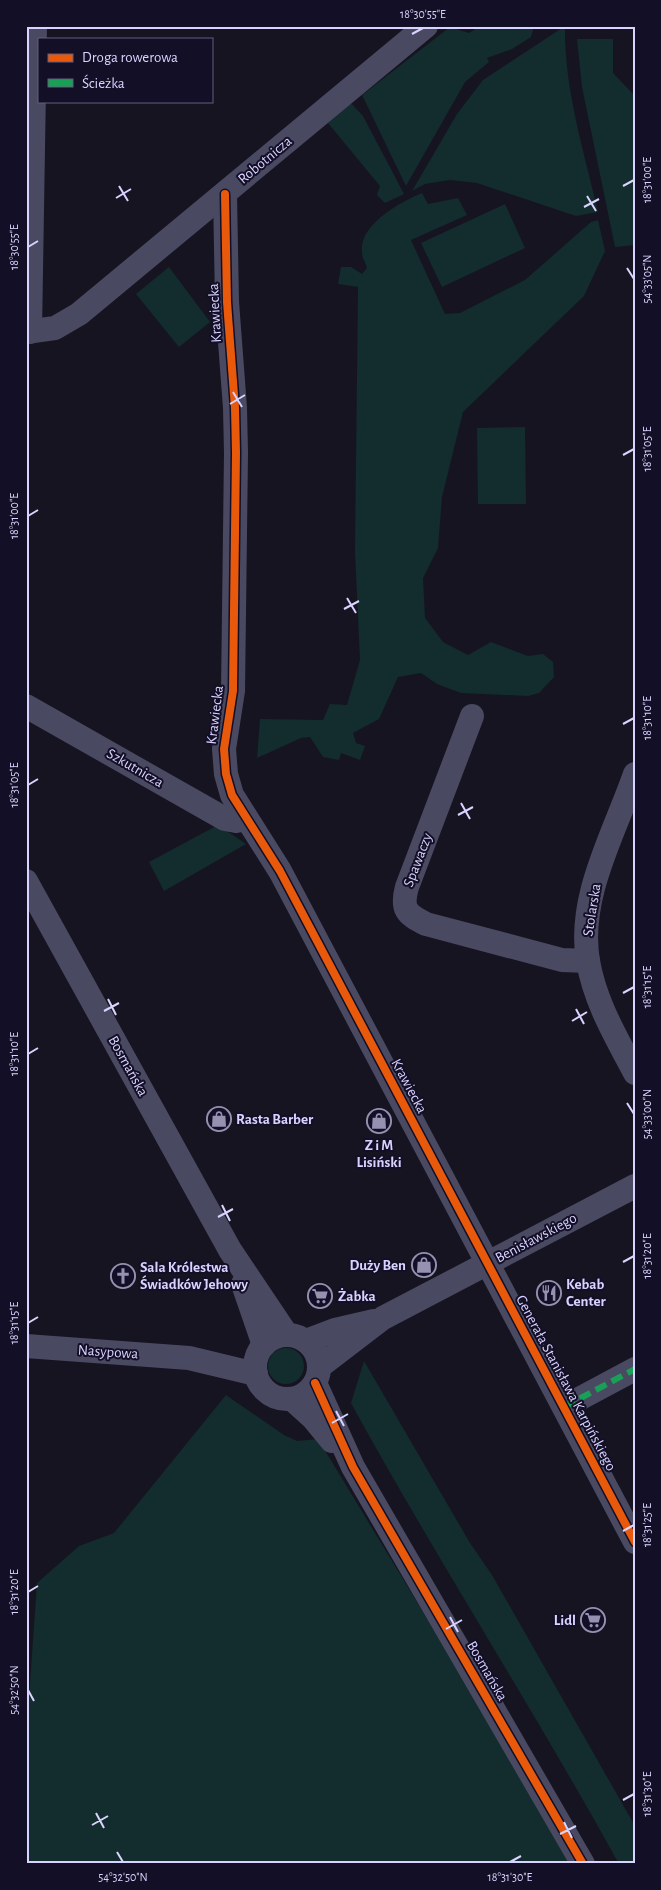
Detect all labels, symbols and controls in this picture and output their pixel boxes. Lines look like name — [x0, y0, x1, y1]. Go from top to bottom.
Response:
text: 18°30'55"E — [400, 8, 446, 20]
legend — [38, 38, 212, 102]
text: Droga rowerowa — [82, 50, 178, 65]
text: Ścieżka — [82, 74, 125, 91]
street label: Robotnicza — [235, 133, 295, 187]
text: 18°31'00"E — [641, 157, 653, 203]
text: 18°30'55"E — [8, 224, 20, 270]
text: 54°33'05"N — [641, 254, 653, 304]
street label: Krawiecka — [206, 283, 224, 343]
text: 18°31'05"E — [641, 426, 653, 471]
text: 18°31'00"E — [8, 493, 20, 539]
street label: Krawiecka — [204, 685, 226, 745]
text: 18°31'10"E — [641, 696, 653, 740]
street label: Szkutnicza — [104, 746, 166, 790]
text: 18°31'05"E — [8, 762, 20, 807]
street label: Spawaczy — [401, 830, 435, 889]
street label: Stolarska — [580, 882, 604, 938]
text: 18°31'15"E — [641, 965, 653, 1008]
text: 18°31'10"E — [8, 1032, 20, 1076]
street label: Bosmańska — [105, 1033, 151, 1099]
street label: Krawiecka — [388, 1056, 430, 1116]
text: 54°33'00"N — [641, 1089, 653, 1139]
shop icon: Rasta Barber — [206, 1106, 232, 1132]
shop icon: Z i M Lisiński — [366, 1108, 392, 1134]
place label: Rasta Barber — [236, 1112, 314, 1127]
place label: Z i M Lisiński — [356, 1138, 402, 1170]
street label: Benisławskiego — [493, 1210, 579, 1266]
text: 18°31'20"E — [641, 1233, 653, 1279]
shop icon: Duży Ben — [411, 1252, 437, 1278]
place label: Duży Ben — [349, 1258, 406, 1273]
place label: Sala Królestwa Świadków Jehowy — [140, 1260, 248, 1292]
church icon: Sala Królestwa Świadków Jehowy — [110, 1263, 136, 1289]
place label: Kebab Center — [566, 1277, 607, 1309]
restaurant icon: Kebab Center — [536, 1280, 562, 1306]
supermarket icon: Żabka — [307, 1283, 333, 1309]
place label: Żabka — [338, 1288, 376, 1304]
street label: Generała Stanisława Karpińskiego — [513, 1293, 619, 1473]
text: 18°31'15"E — [8, 1301, 20, 1344]
street label: Nasypowa — [77, 1342, 139, 1362]
text: 18°31'25"E — [641, 1503, 653, 1547]
text: 18°31'20"E — [8, 1569, 20, 1615]
supermarket icon: Lidl — [580, 1607, 606, 1633]
place label: Lidl — [554, 1613, 576, 1628]
street label: Bosmańska — [464, 1639, 510, 1704]
text: 54°32'50"N — [8, 1665, 20, 1715]
text: 18°31'30"E — [641, 1771, 653, 1816]
text: 54°32'50"N — [98, 1871, 148, 1883]
text: 18°31'30"E — [488, 1871, 533, 1883]

